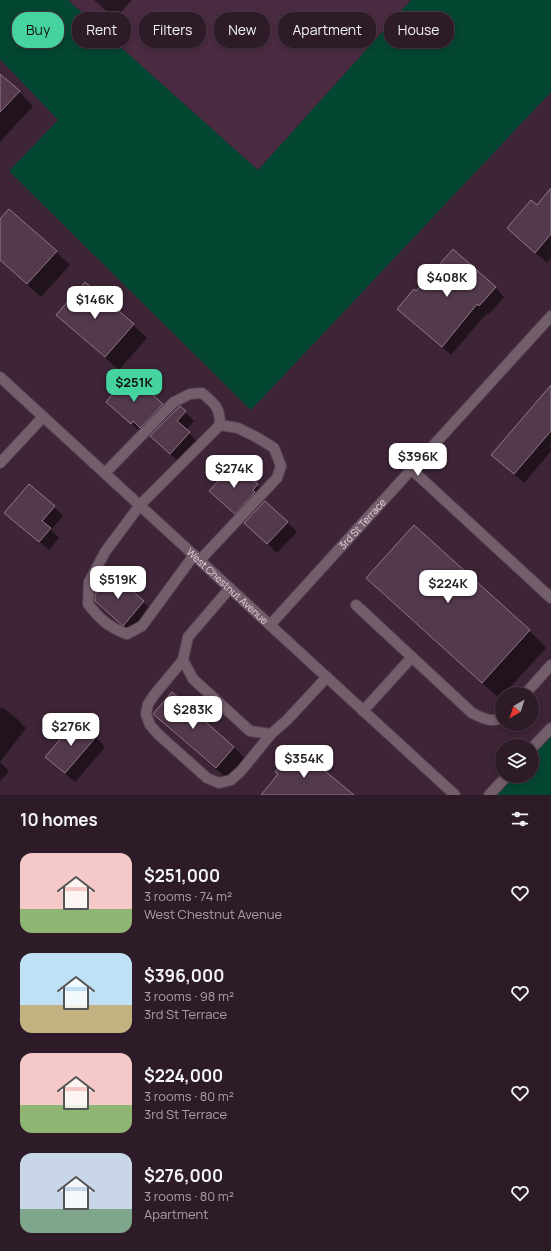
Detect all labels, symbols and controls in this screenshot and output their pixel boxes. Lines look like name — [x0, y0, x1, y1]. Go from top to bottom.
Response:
chip: Buy — [12, 12, 64, 48]
chip: Rent — [72, 12, 131, 48]
chip: Filters — [139, 12, 206, 48]
chip: New — [214, 12, 270, 48]
chip: Apartment — [278, 12, 376, 48]
chip: House — [384, 12, 454, 48]
pin: $408K — [419, 264, 475, 298]
text: $408K — [426, 268, 468, 286]
pin: $146K — [67, 286, 123, 320]
text: $146K — [76, 290, 114, 308]
pin: $251K — [106, 369, 162, 403]
text: $251K — [115, 373, 153, 391]
pin: $396K — [390, 443, 446, 477]
text: $396K — [398, 447, 438, 465]
pin: $274K — [206, 455, 262, 489]
text: $274K — [215, 459, 253, 477]
street label: 3rd St Terrace — [335, 495, 389, 552]
street label: West Chestnut Avenue — [184, 545, 272, 627]
pin: $519K — [90, 566, 146, 600]
text: $519K — [99, 570, 137, 588]
pin: $224K — [420, 570, 476, 604]
text: $224K — [428, 574, 468, 592]
north arrow — [495, 687, 539, 731]
map controls — [495, 687, 539, 783]
pin: $283K — [165, 696, 221, 730]
text: $283K — [173, 700, 213, 718]
pin: $276K — [43, 713, 99, 747]
text: $276K — [51, 717, 91, 735]
button: layers — [495, 739, 539, 783]
pin: $354K — [276, 745, 332, 779]
text: $354K — [284, 749, 324, 767]
text: 10 homes — [20, 808, 98, 831]
icon: filters — [509, 808, 531, 830]
text: $251,000 — [144, 864, 220, 887]
icon: home — [52, 869, 100, 917]
icon: heart — [509, 882, 531, 904]
text: 3 rooms · 74 m² — [144, 887, 232, 905]
text: West Chestnut Avenue — [144, 905, 282, 923]
text: $396,000 — [144, 964, 224, 987]
icon: home — [52, 969, 100, 1017]
icon: heart — [509, 982, 531, 1004]
text: 3 rooms · 98 m² — [144, 987, 234, 1005]
text: 3rd St Terrace — [144, 1005, 227, 1023]
text: $224,000 — [144, 1064, 223, 1087]
icon: home — [52, 1069, 100, 1117]
icon: heart — [509, 1082, 531, 1104]
text: 3 rooms · 80 m² — [144, 1087, 234, 1105]
text: 3rd St Terrace — [144, 1105, 227, 1123]
text: $276,000 — [144, 1164, 223, 1187]
icon: home — [52, 1169, 100, 1217]
icon: heart — [509, 1182, 531, 1204]
text: 3 rooms · 80 m² — [144, 1187, 234, 1205]
text: Apartment — [144, 1205, 208, 1223]

